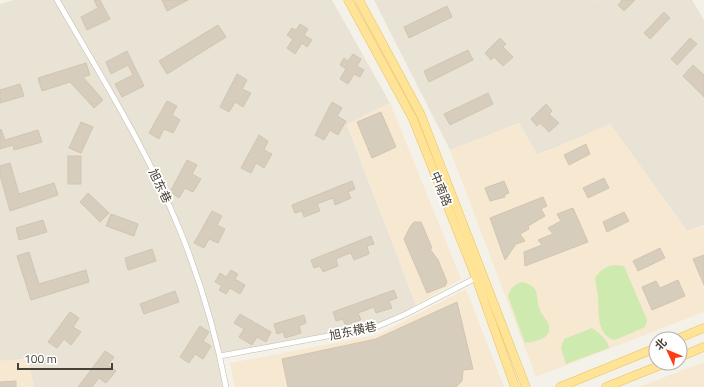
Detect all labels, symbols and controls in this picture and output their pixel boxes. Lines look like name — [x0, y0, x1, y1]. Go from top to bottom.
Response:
street label: 旭东巷 — [144, 165, 177, 206]
street label: 中南路 — [426, 169, 457, 209]
street label: 旭东横巷 — [327, 316, 378, 345]
north arrow — [648, 331, 688, 371]
text: 北 — [651, 335, 670, 354]
scale bar — [18, 345, 112, 371]
text: 100 m — [24, 349, 57, 368]

